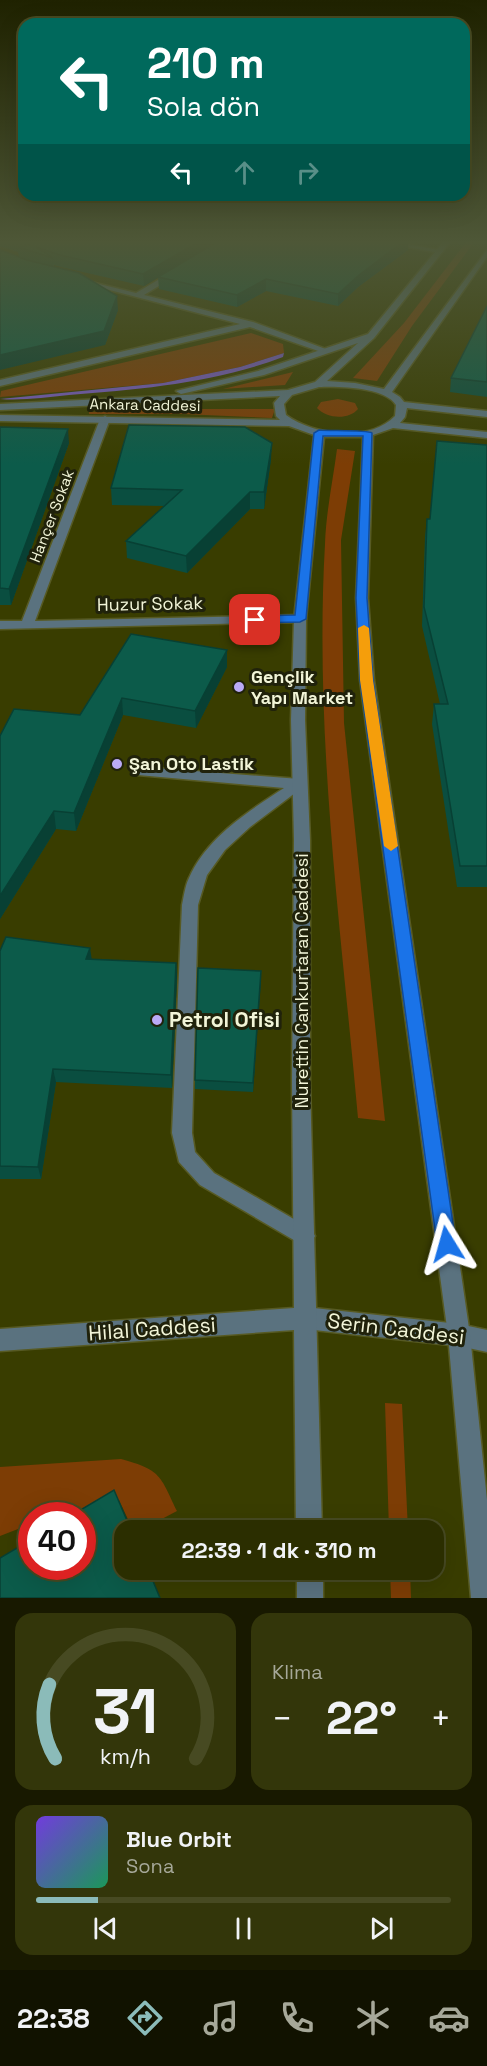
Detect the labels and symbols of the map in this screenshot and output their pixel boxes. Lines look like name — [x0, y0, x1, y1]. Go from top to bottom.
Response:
street label: Ankara Caddesi — [89, 394, 201, 415]
street label: Hançer Sokak — [25, 467, 78, 565]
street label: Huzur Sokak — [97, 591, 204, 616]
pin — [229, 594, 280, 645]
place label: Gençlik Yapı Market — [251, 665, 353, 709]
marker: Gençlik Yapı Market — [232, 680, 246, 694]
place label: Şan Oto Lastik — [129, 752, 254, 775]
marker: Şan Oto Lastik — [110, 757, 124, 771]
street label: Nurettin Cankurtaran Caddesi — [290, 853, 313, 1109]
place label: Petrol Ofisi — [169, 1006, 280, 1033]
marker: Petrol Ofisi — [150, 1013, 164, 1027]
position arrow — [415, 1212, 479, 1276]
street label: Serin Caddesi — [326, 1307, 466, 1350]
street label: Hilal Caddesi — [87, 1311, 217, 1346]
speed limit sign: 40 — [18, 1502, 96, 1580]

